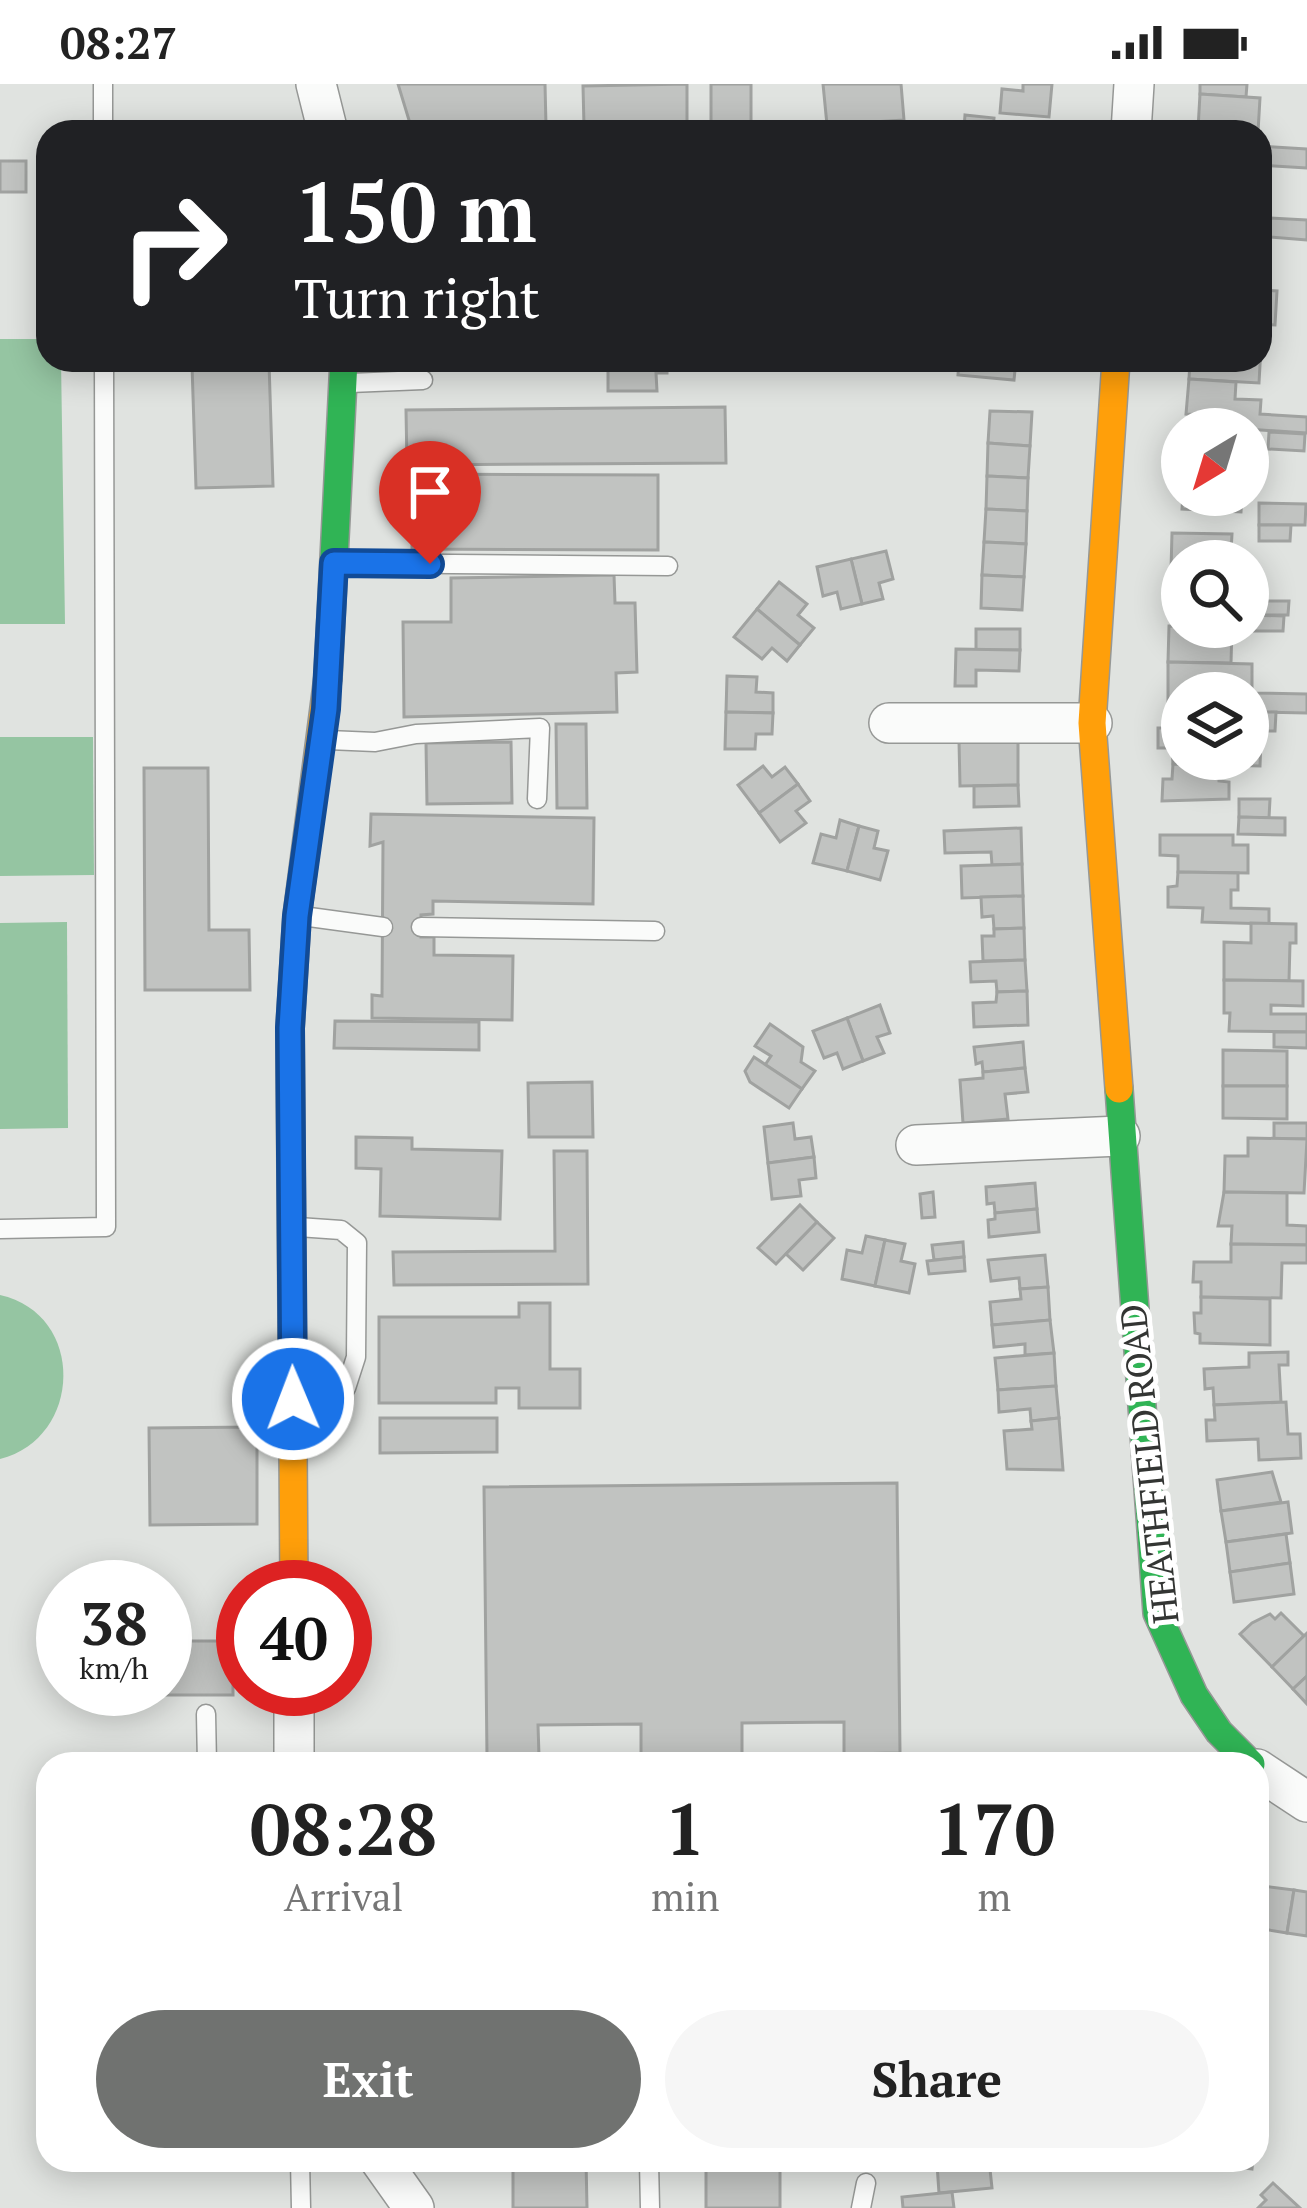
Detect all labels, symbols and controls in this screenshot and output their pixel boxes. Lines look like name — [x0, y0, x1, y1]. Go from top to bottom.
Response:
text: 08:27 — [60, 12, 177, 72]
text: 150 m — [294, 155, 537, 266]
icon: right — [96, 168, 252, 324]
text: Turn right — [294, 262, 540, 333]
north arrow — [1161, 408, 1269, 516]
map controls — [1161, 408, 1269, 780]
pin — [379, 441, 481, 564]
icon: arrive — [397, 459, 463, 525]
button: search — [1161, 540, 1269, 648]
button: layers — [1161, 672, 1269, 780]
street label: HEATHFIELD ROAD — [1108, 1302, 1189, 1626]
position arrow — [230, 1336, 356, 1462]
speed limit sign: 40 — [216, 1560, 372, 1716]
text: 38 — [80, 1583, 148, 1662]
text: km/h — [79, 1648, 149, 1688]
text: 08:28 — [250, 1780, 437, 1876]
text: 1 — [665, 1780, 706, 1876]
text: 170 — [933, 1780, 1055, 1876]
text: Arrival — [284, 1870, 403, 1922]
text: min — [651, 1870, 719, 1922]
text: m — [977, 1870, 1011, 1922]
button: Exit — [96, 2010, 641, 2148]
button: Share — [665, 2010, 1209, 2148]

